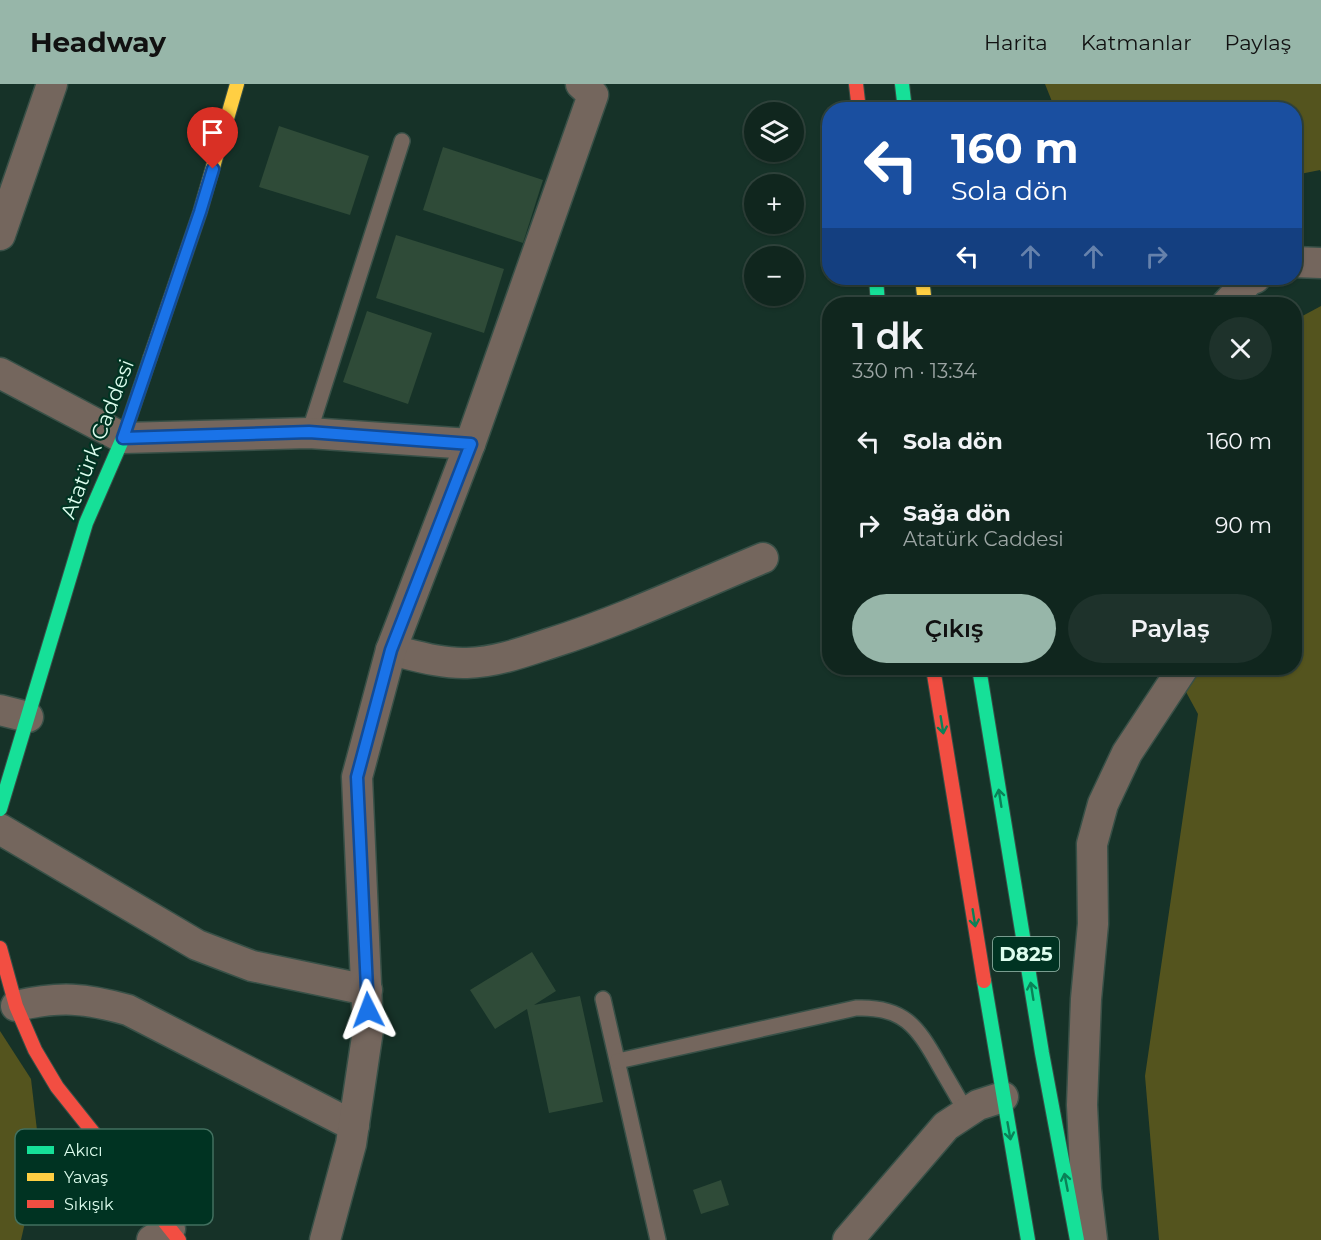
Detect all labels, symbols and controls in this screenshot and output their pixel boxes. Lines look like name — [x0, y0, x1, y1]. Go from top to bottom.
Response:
text: Headway — [30, 25, 166, 59]
text: Harita — [984, 30, 1048, 55]
text: Katmanlar — [1081, 30, 1192, 55]
text: Paylaş — [1225, 30, 1291, 55]
map controls — [744, 102, 804, 306]
button: layers — [744, 102, 804, 162]
pin — [187, 107, 238, 169]
icon: arrive — [196, 116, 229, 149]
text: 160 m — [951, 122, 1079, 174]
icon: left — [852, 126, 930, 204]
button: + — [744, 174, 804, 234]
text: Sola dön — [951, 174, 1068, 207]
icon: left — [951, 240, 984, 273]
icon: ahead — [1014, 240, 1047, 273]
icon: ahead — [1077, 240, 1110, 273]
icon: right — [1140, 240, 1173, 273]
button: − — [744, 246, 804, 306]
text: 1 dk — [852, 314, 923, 358]
button: close — [1209, 317, 1272, 380]
street label: Atatürk Caddesi — [55, 356, 139, 522]
text: 330 m · 13:34 — [852, 359, 977, 383]
icon: left — [852, 425, 885, 458]
text: Sola dön — [903, 428, 1003, 455]
text: 160 m — [1207, 428, 1272, 455]
text: Sağa dön — [903, 500, 1011, 527]
icon: right — [852, 509, 885, 542]
text: 90 m — [1215, 512, 1272, 539]
text: Atatürk Caddesi — [903, 527, 1064, 551]
button: Çıkış — [852, 594, 1056, 663]
button: Paylaş — [1068, 594, 1272, 663]
one-way arrow — [937, 715, 948, 735]
one-way arrow — [994, 789, 1005, 808]
one-way arrow — [968, 907, 979, 927]
road number: D825 — [993, 937, 1059, 971]
position arrow — [336, 978, 400, 1042]
one-way arrow — [1026, 981, 1037, 1001]
one-way arrow — [1004, 1120, 1015, 1140]
legend — [15, 1129, 213, 1225]
text: Akıcı — [64, 1141, 103, 1160]
text: Yavaş — [64, 1168, 108, 1187]
one-way arrow — [1060, 1173, 1071, 1193]
text: Sıkışık — [64, 1195, 114, 1214]

